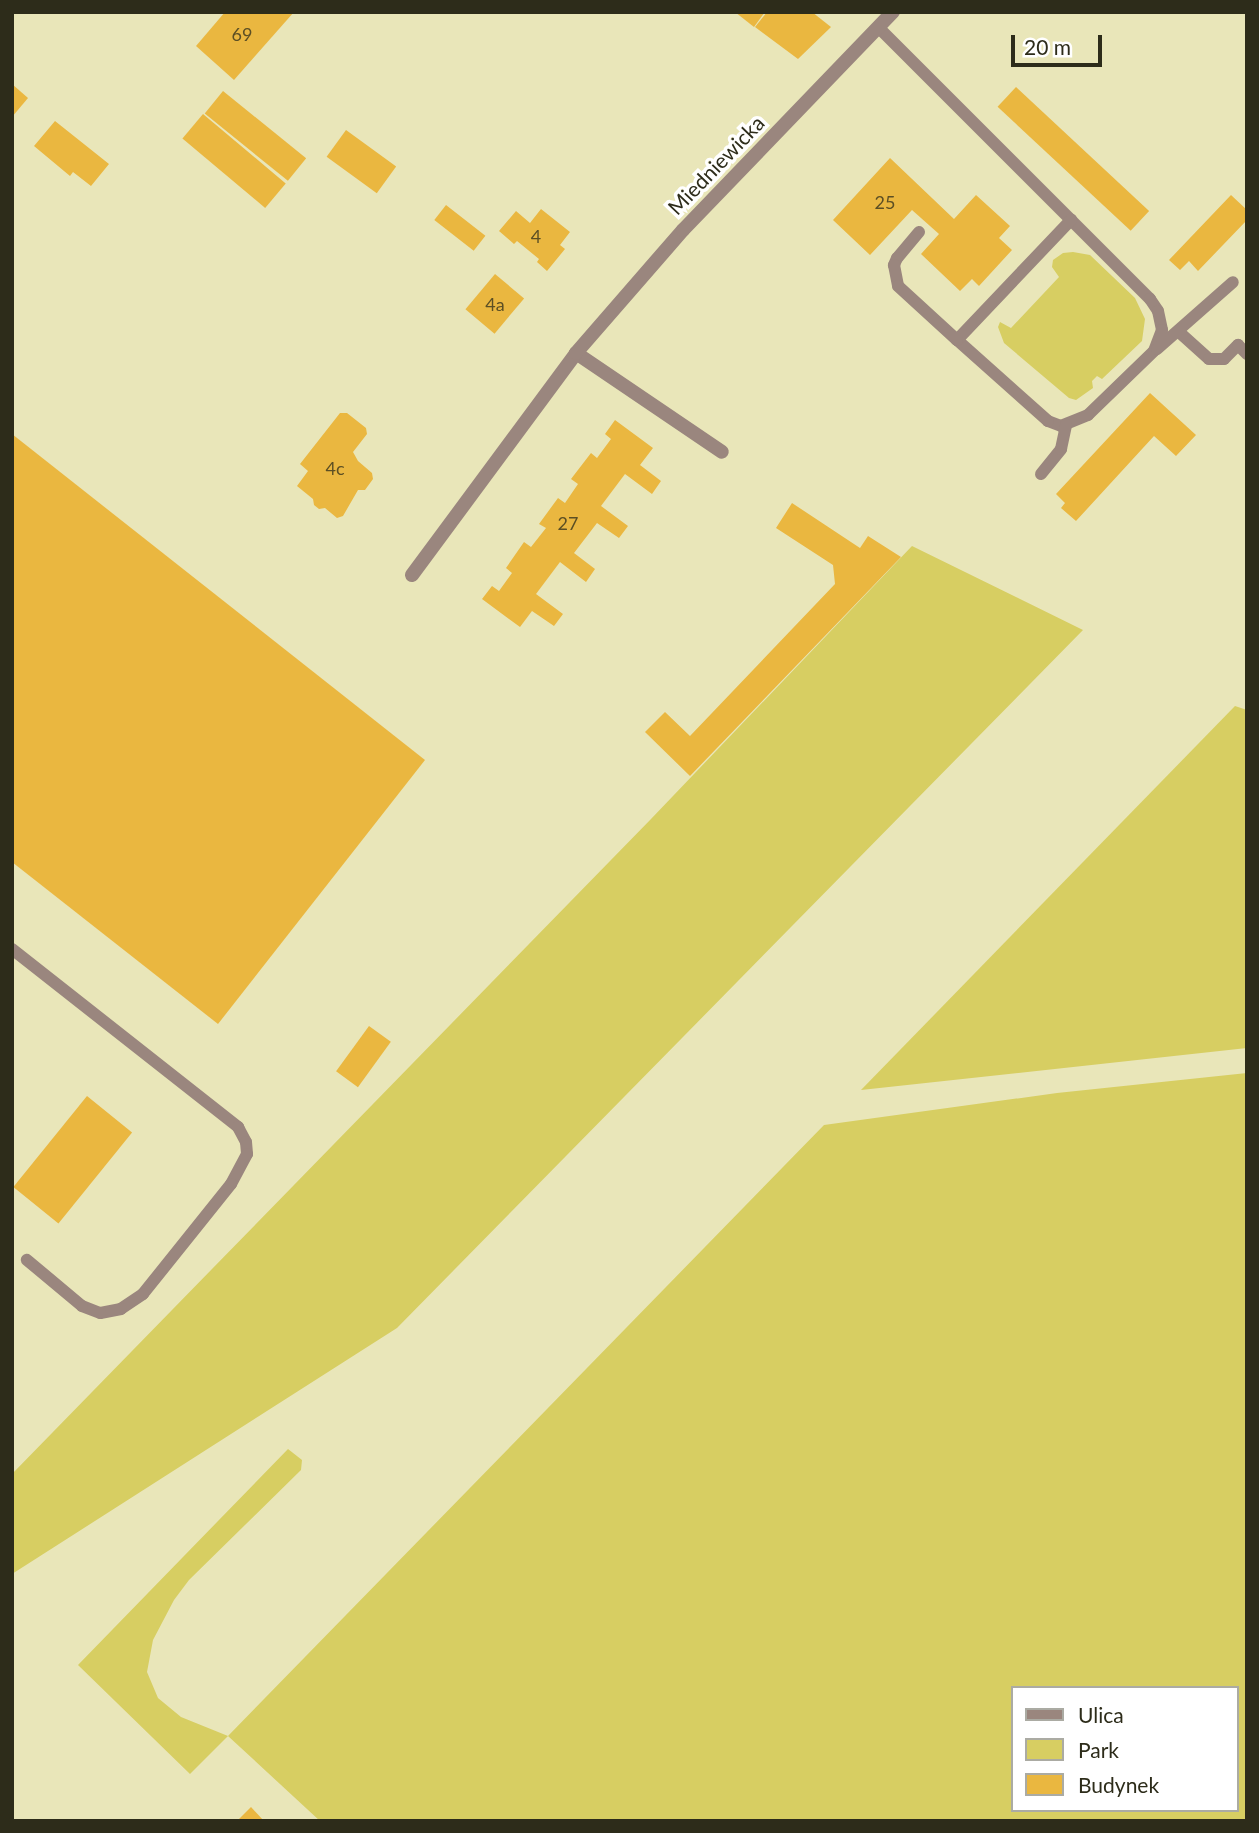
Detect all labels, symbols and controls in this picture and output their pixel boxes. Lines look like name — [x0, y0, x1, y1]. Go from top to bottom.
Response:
scale bar — [1014, 21, 1105, 65]
house number: 69 — [232, 23, 252, 45]
text: 20 m — [1024, 34, 1071, 59]
street label: Miedniewicka — [663, 110, 769, 220]
house number: 25 — [875, 191, 895, 213]
house number: 4 — [531, 225, 541, 247]
house number: 4a — [485, 293, 505, 315]
house number: 4c — [325, 457, 345, 479]
house number: 27 — [558, 512, 578, 534]
legend — [1010, 1686, 1238, 1812]
text: Ulica — [1078, 1702, 1124, 1727]
text: Park — [1078, 1737, 1119, 1762]
text: Budynek — [1078, 1772, 1159, 1797]

